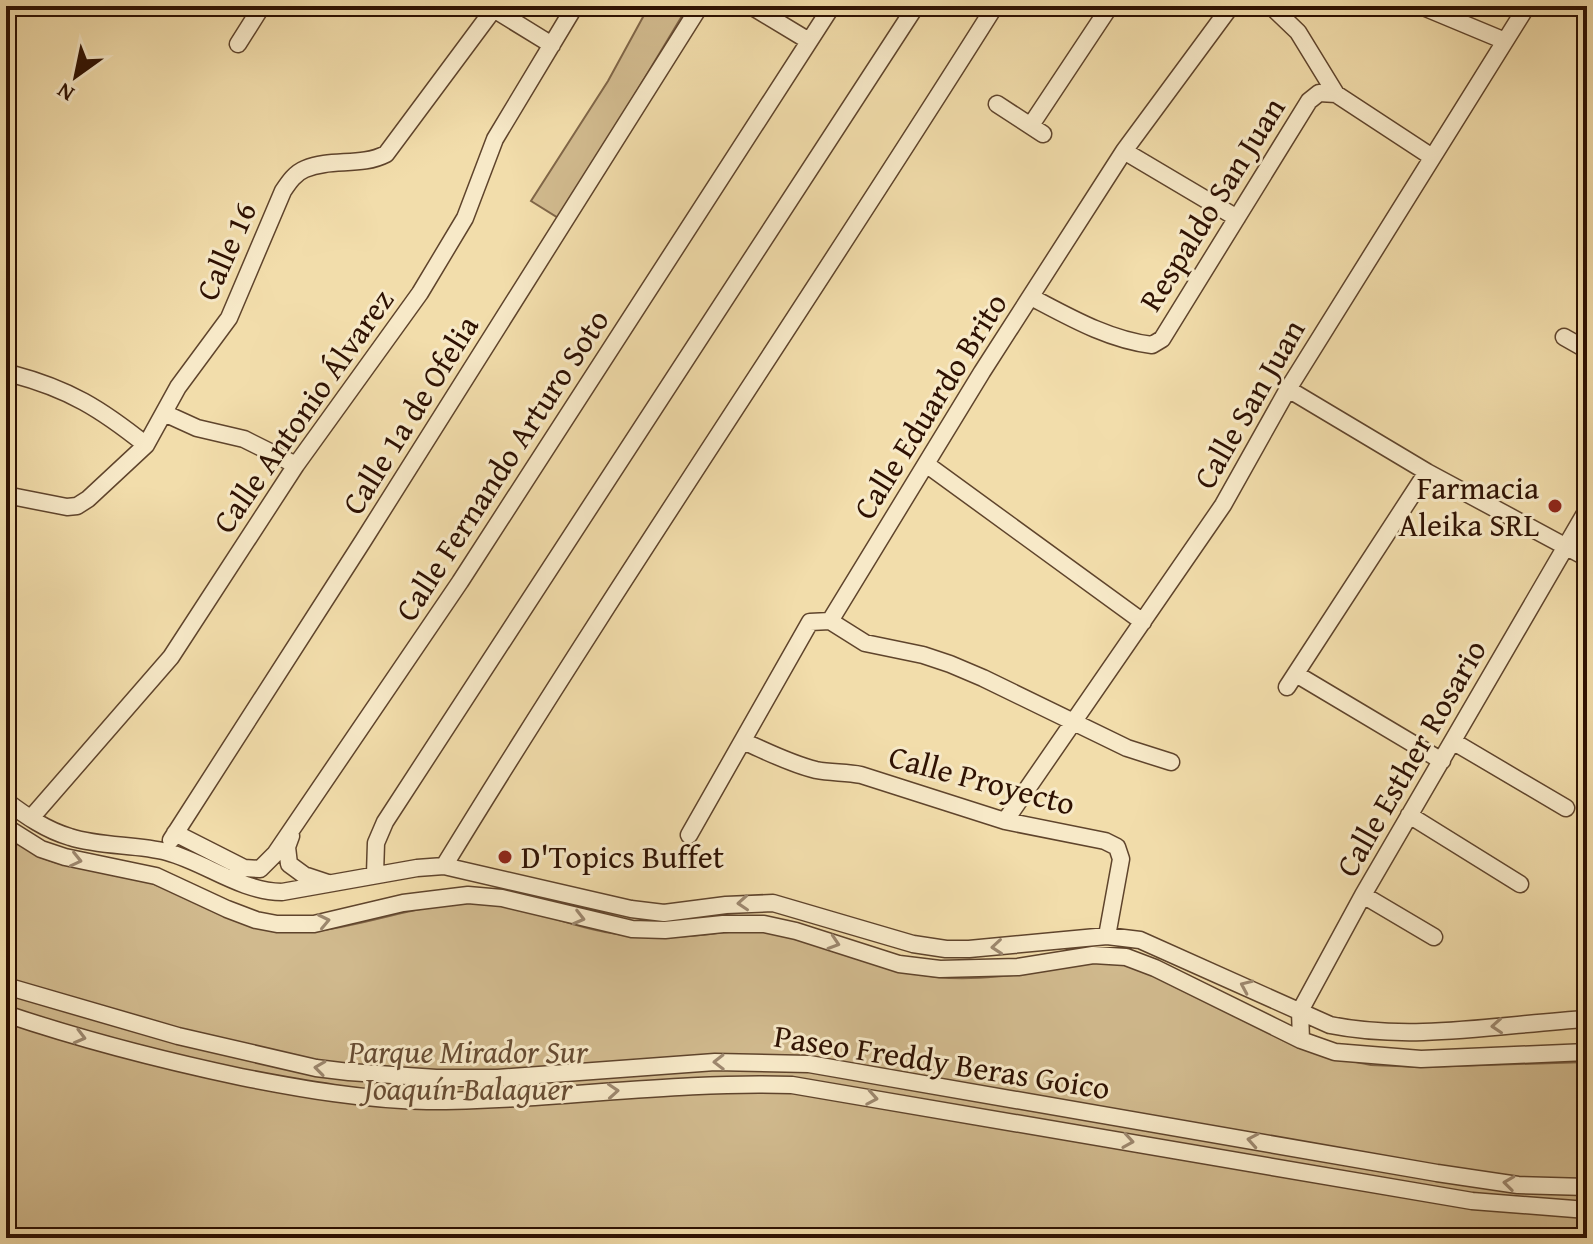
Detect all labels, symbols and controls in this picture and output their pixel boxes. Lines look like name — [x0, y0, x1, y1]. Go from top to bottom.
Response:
north arrow — [36, 36, 116, 116]
text: N — [50, 75, 80, 110]
street label: Respaldo San Juan — [1127, 88, 1296, 320]
street label: Calle 16 — [183, 194, 268, 308]
street label: Calle Antonio Álvarez — [201, 279, 405, 542]
street label: Calle Eduardo Brito — [841, 283, 1018, 528]
street label: Calle Fernando Arturo Soto — [383, 300, 620, 630]
street label: Calle 1a de Ofelia — [329, 306, 490, 523]
street label: Calle San Juan — [1181, 310, 1316, 497]
place label: Farmacia Aleika SRL — [1399, 464, 1539, 548]
marker: Farmacia Aleika SRL — [1546, 497, 1564, 515]
street label: Calle Esther Rosario — [1323, 630, 1498, 885]
street label: Calle Proyecto — [884, 732, 1080, 827]
place label: D'Topics Buffet — [521, 833, 724, 880]
marker: D'Topics Buffet — [496, 848, 514, 866]
one-way arrow — [69, 850, 82, 867]
one-way arrow — [736, 894, 749, 911]
one-way arrow — [571, 908, 585, 925]
one-way arrow — [317, 913, 330, 930]
one-way arrow — [827, 934, 841, 950]
one-way arrow — [990, 938, 1003, 955]
one-way arrow — [1240, 980, 1254, 996]
street label: Paseo Freddy Beras Goico — [771, 1012, 1113, 1111]
one-way arrow — [1490, 1017, 1503, 1034]
one-way arrow — [73, 1028, 87, 1045]
park label: Parque Mirador Sur Joaquín Balaguer — [347, 1028, 589, 1112]
one-way arrow — [712, 1053, 725, 1071]
one-way arrow — [314, 1060, 327, 1077]
one-way arrow — [607, 1083, 620, 1100]
one-way arrow — [865, 1088, 879, 1105]
one-way arrow — [1122, 1132, 1135, 1149]
one-way arrow — [1246, 1132, 1260, 1149]
one-way arrow — [1502, 1175, 1516, 1192]

